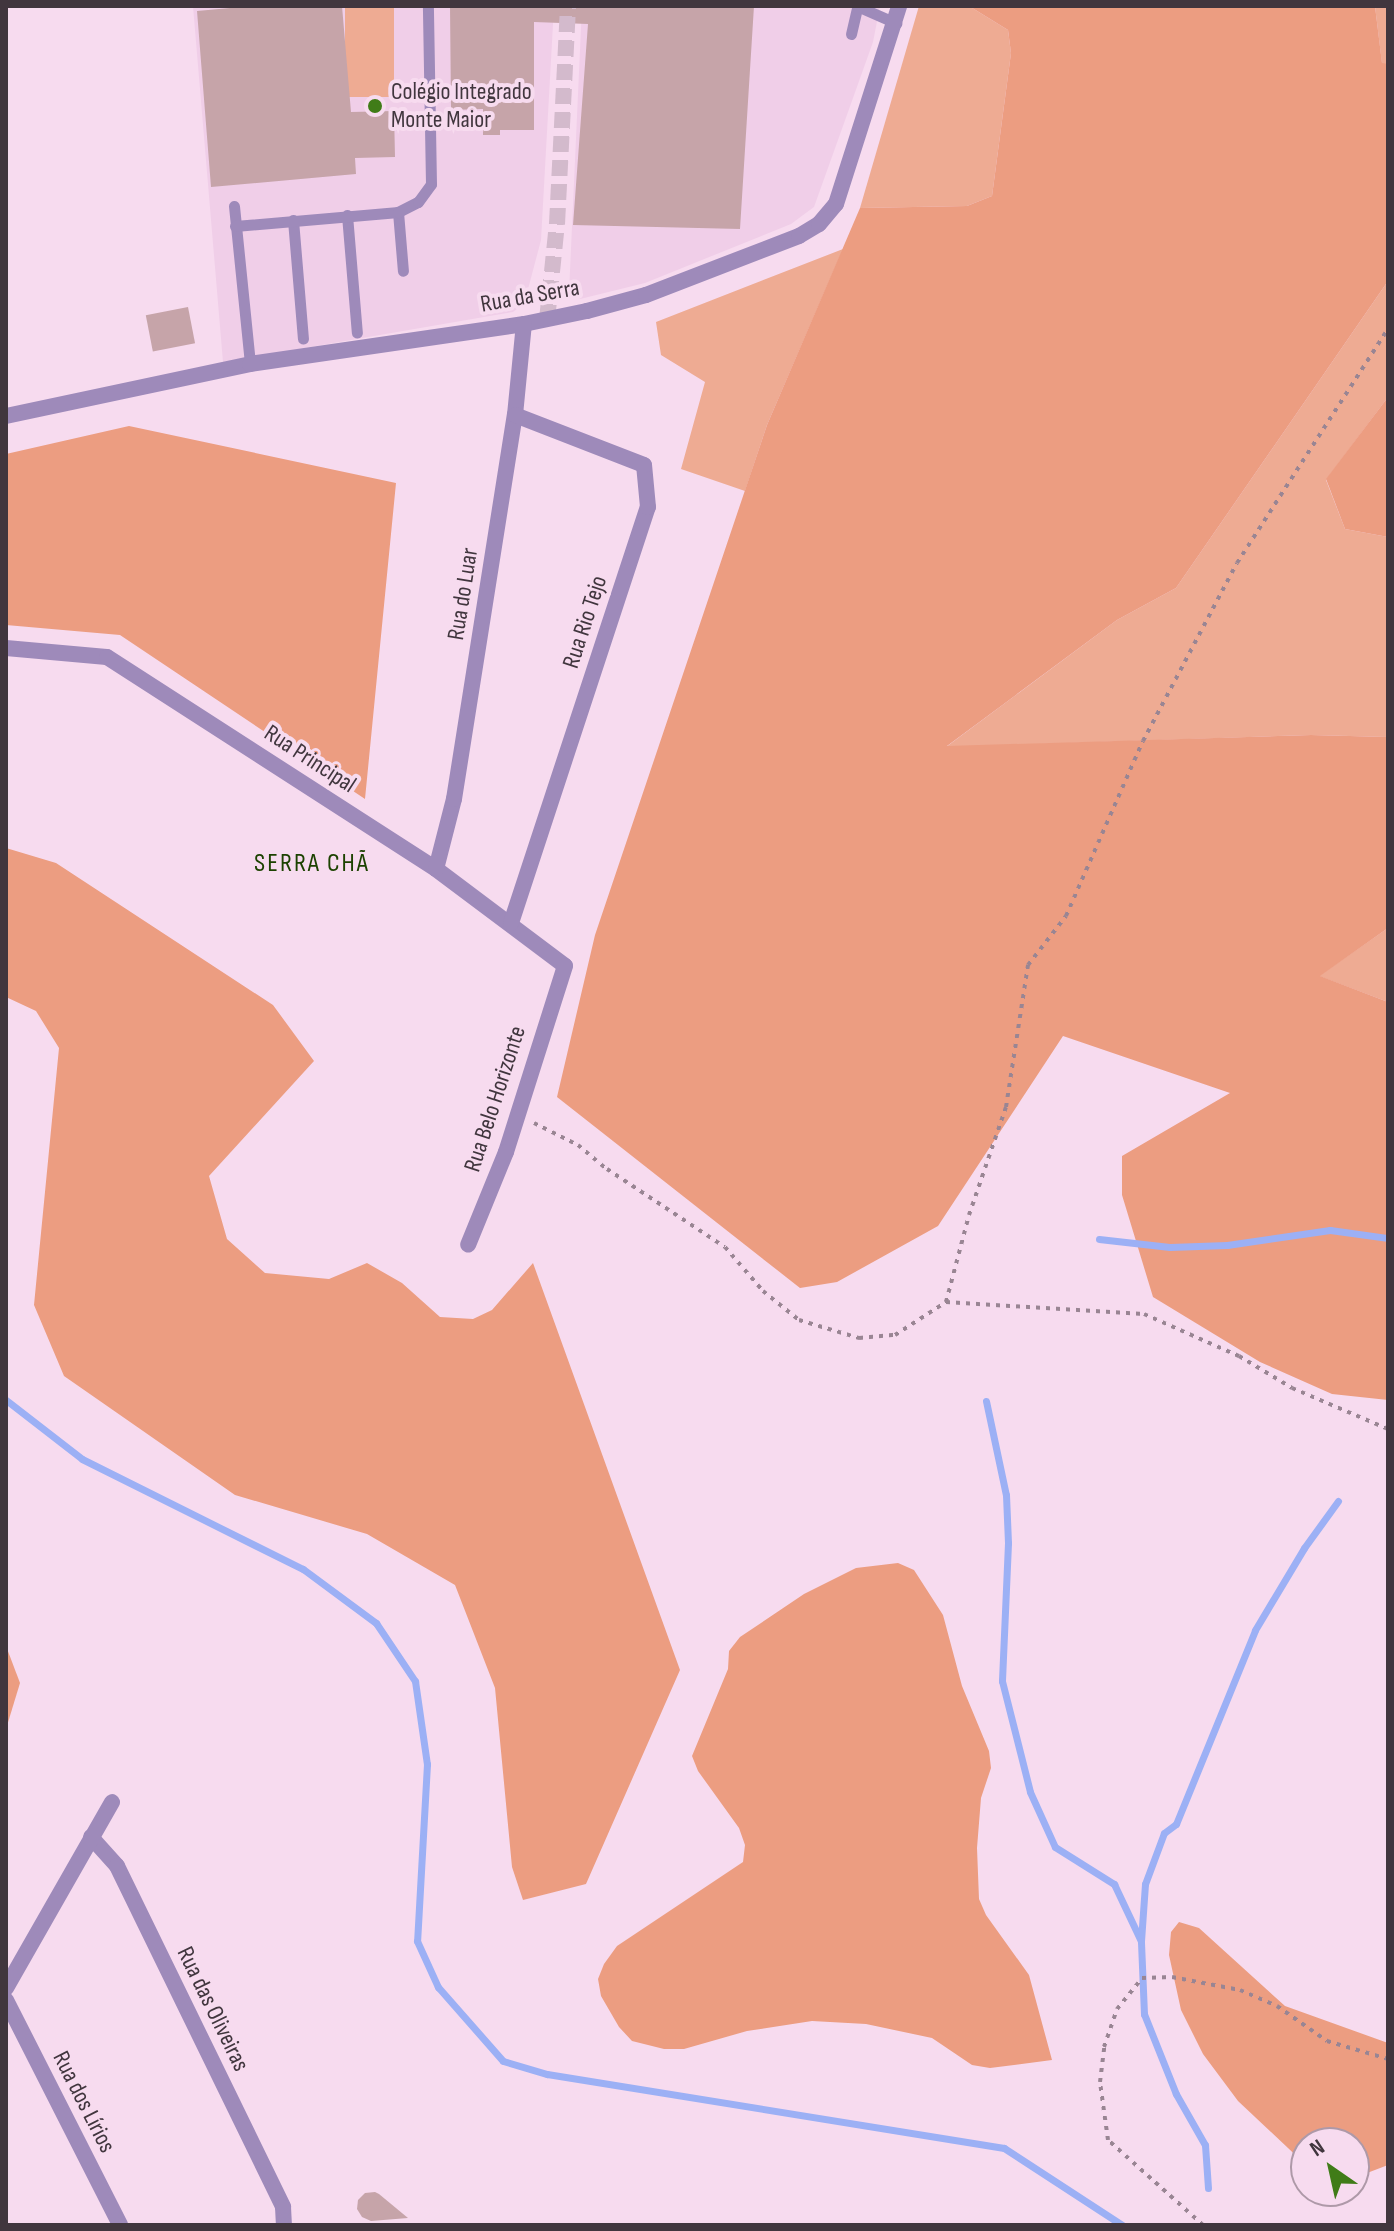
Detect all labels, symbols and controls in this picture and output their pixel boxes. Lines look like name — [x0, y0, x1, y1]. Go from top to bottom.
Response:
place label: Colégio Integrado Monte Maior — [391, 78, 532, 134]
marker: Colégio Integrado Monte Maior — [366, 97, 384, 115]
street label: Rua da Serra — [478, 273, 582, 319]
street label: Rua do Luar — [442, 546, 484, 642]
street label: Rua Rio Tejo — [557, 572, 613, 672]
street label: Rua Principal — [259, 719, 361, 799]
district label: SERRA CHÃ — [254, 848, 370, 880]
street label: Rua Belo Horizonte — [458, 1022, 532, 1176]
street label: Rua das Oliveiras — [171, 1942, 255, 2076]
street label: Rua dos Lírios — [46, 2047, 122, 2157]
north arrow — [1290, 2127, 1370, 2207]
text: N — [1305, 2134, 1330, 2163]

